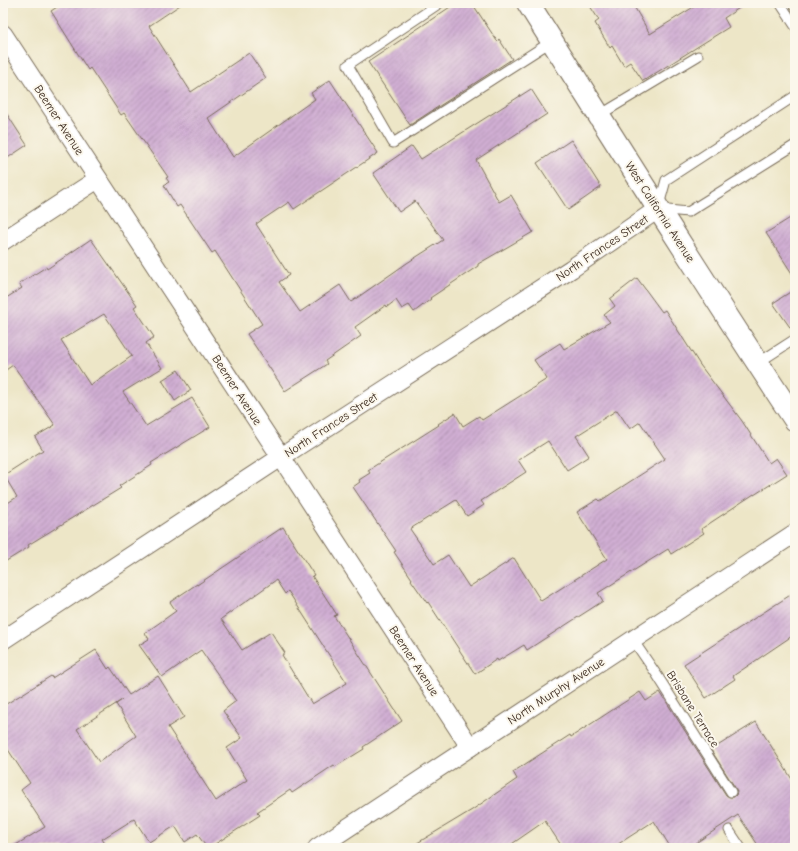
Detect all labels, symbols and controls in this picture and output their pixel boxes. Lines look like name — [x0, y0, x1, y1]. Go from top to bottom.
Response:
street label: Beemer Avenue — [31, 82, 87, 158]
street label: West California Avenue — [622, 159, 698, 265]
street label: North Frances Street — [553, 212, 651, 284]
street label: Beemer Avenue — [209, 352, 265, 428]
street label: North Frances Street — [282, 389, 381, 460]
street label: Beemer Avenue — [386, 623, 442, 699]
street label: North Murphy Avenue — [505, 654, 607, 728]
street label: Brisbane Terrace — [664, 668, 722, 750]

